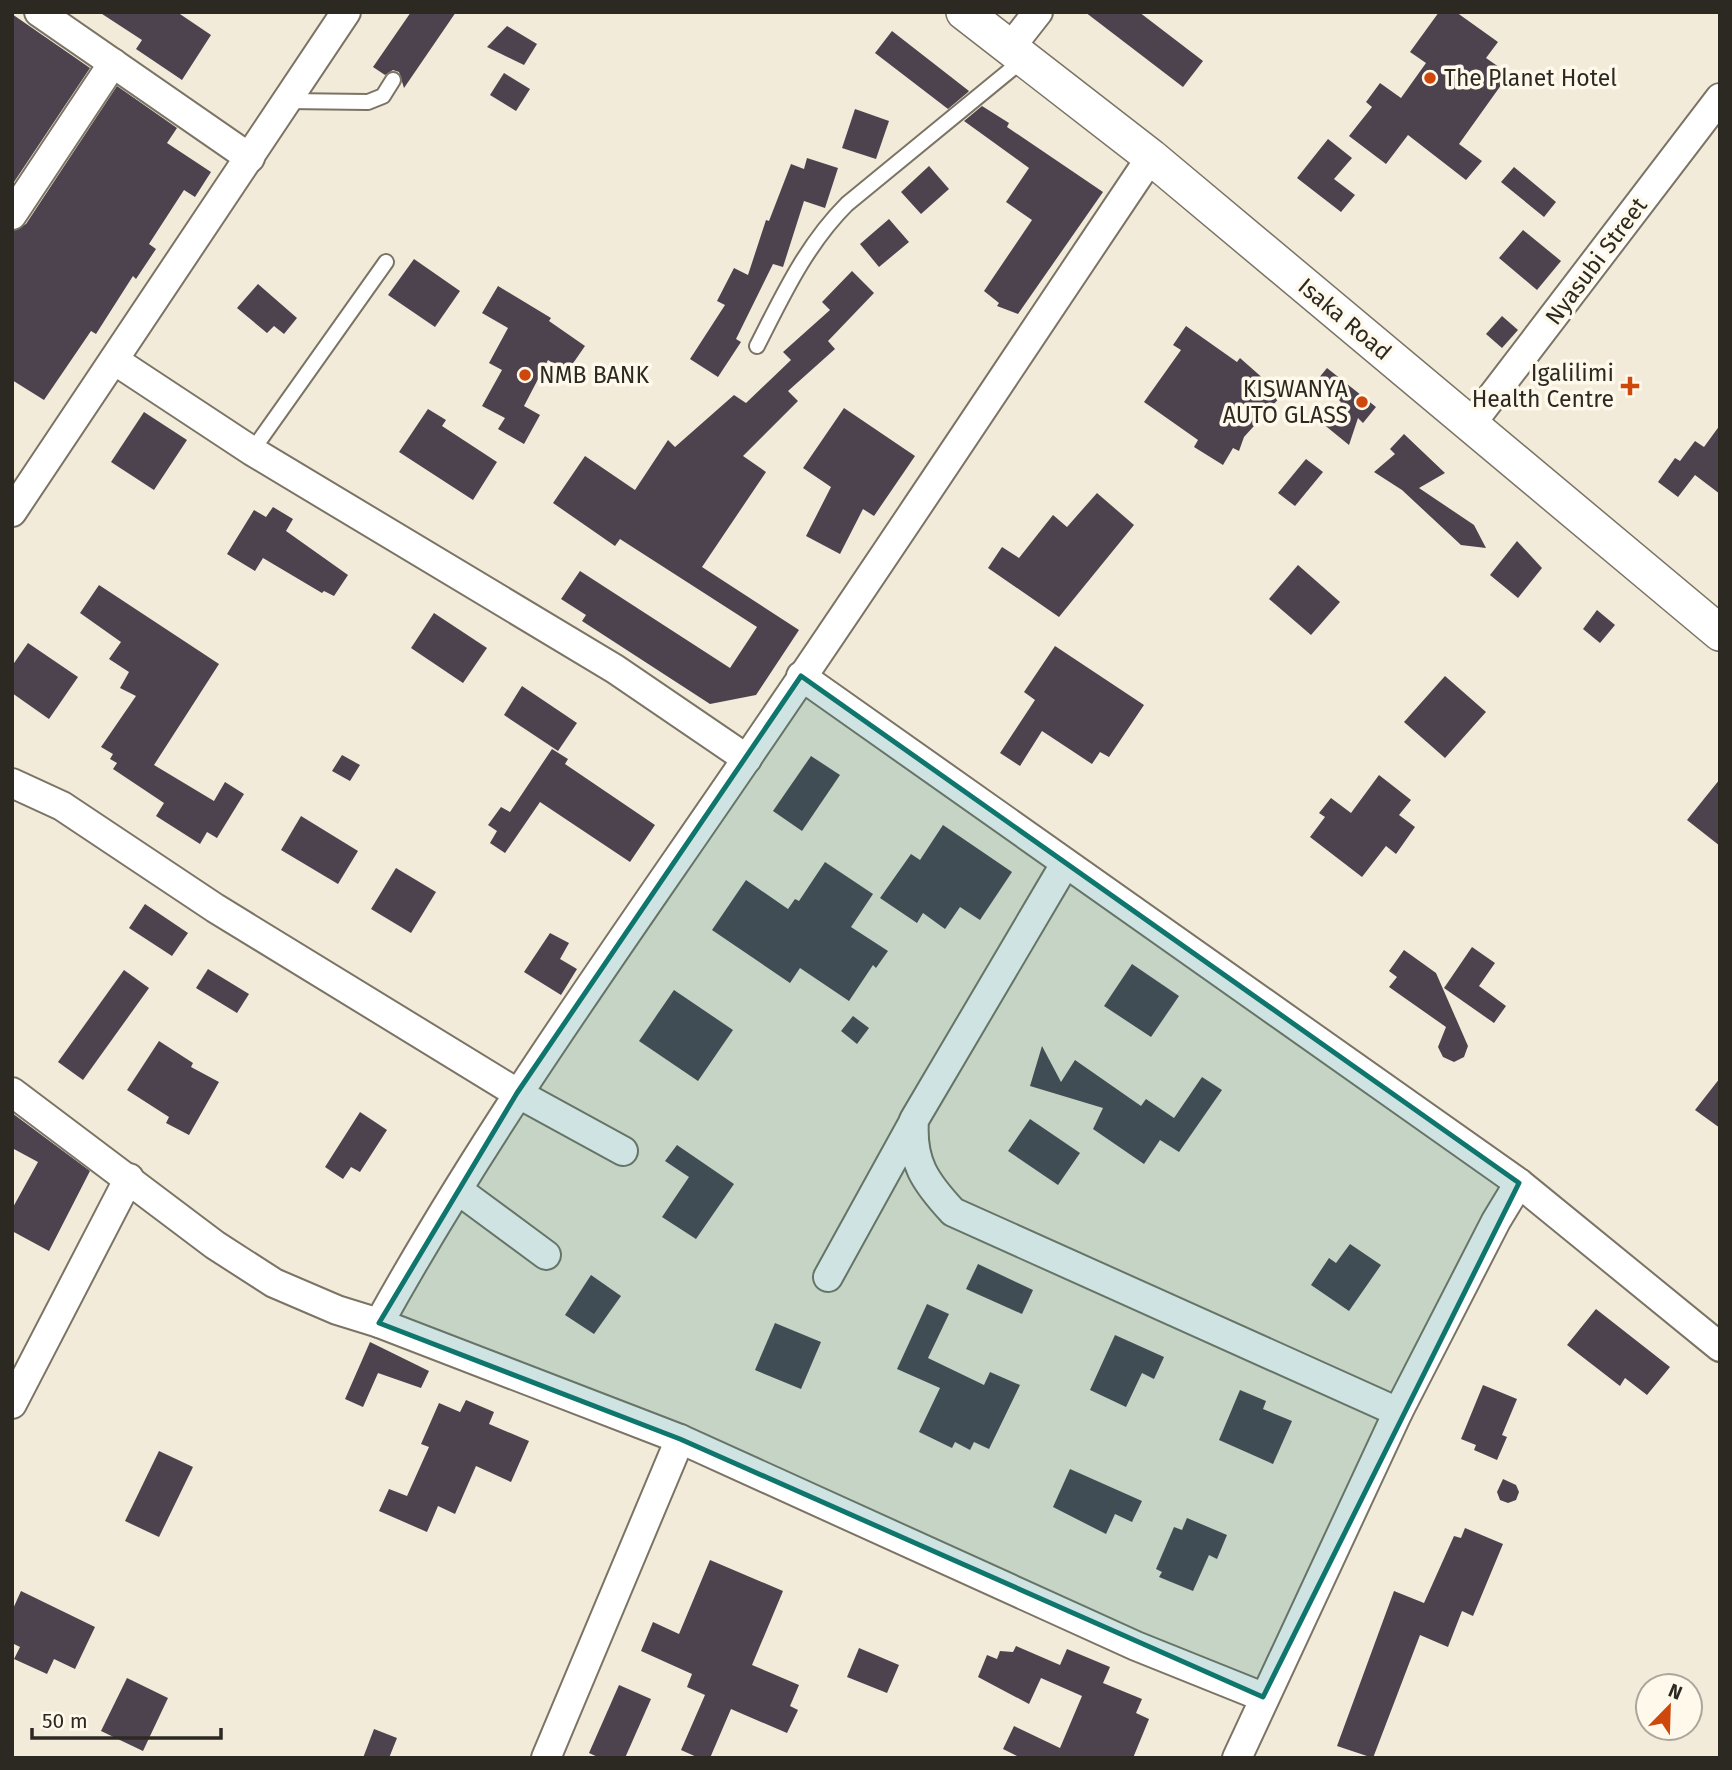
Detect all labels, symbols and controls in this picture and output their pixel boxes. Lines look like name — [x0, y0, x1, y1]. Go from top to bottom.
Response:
place label: The Planet Hotel — [1444, 64, 1617, 92]
marker: The Planet Hotel — [1422, 70, 1438, 86]
street label: Nyasubi Street — [1539, 191, 1653, 330]
street label: Isaka Road — [1293, 272, 1397, 366]
place label: Igalilimi Health Centre — [1472, 359, 1614, 413]
place label: NMB BANK — [539, 361, 649, 389]
marker: NMB BANK — [517, 367, 533, 383]
place label: KISWANYA AUTO GLASS — [1223, 375, 1349, 429]
marker: Igalilimi Health Centre — [1620, 376, 1640, 396]
marker: KISWANYA AUTO GLASS — [1354, 394, 1370, 410]
north arrow — [1634, 1672, 1704, 1742]
text: N — [1665, 1679, 1686, 1705]
scale bar — [32, 1696, 220, 1740]
text: 50 m — [42, 1708, 88, 1734]

